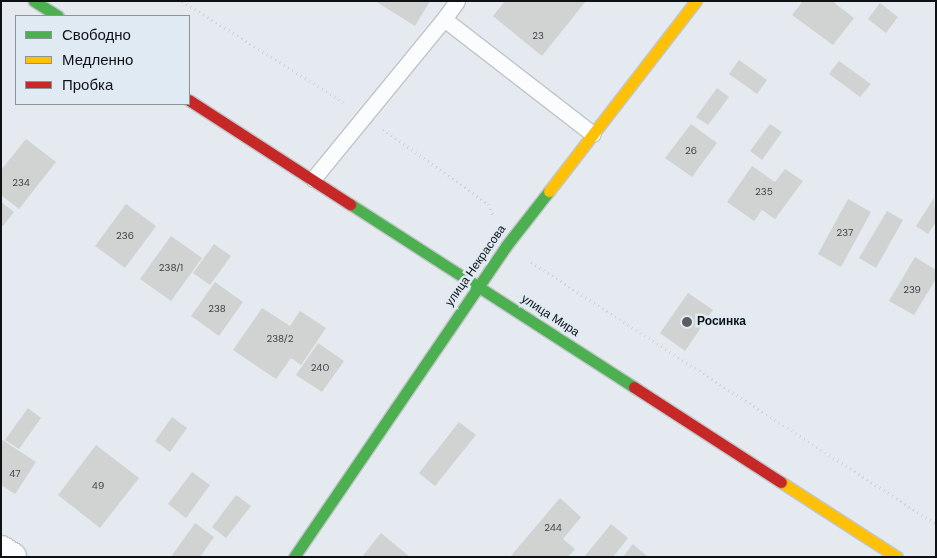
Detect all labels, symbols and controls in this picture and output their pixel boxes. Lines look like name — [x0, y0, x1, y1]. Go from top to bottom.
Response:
legend — [15, 15, 190, 105]
text: Свободно — [62, 25, 131, 45]
house number: 23 — [532, 30, 544, 42]
text: Медленно — [62, 50, 133, 70]
text: Пробка — [62, 75, 113, 95]
house number: 26 — [685, 145, 697, 157]
house number: 234 — [12, 177, 30, 189]
house number: 235 — [755, 186, 773, 198]
street label: улица Некрасова — [443, 223, 509, 309]
house number: 237 — [837, 227, 853, 239]
house number: 236 — [116, 230, 134, 242]
house number: 238/1 — [159, 262, 183, 274]
house number: 239 — [903, 284, 921, 296]
street label: улица Мира — [518, 292, 582, 340]
house number: 238 — [208, 303, 226, 315]
place label: Росинка — [697, 315, 746, 329]
marker: Росинка — [681, 316, 693, 328]
house number: 238/2 — [266, 333, 294, 345]
house number: 240 — [311, 362, 329, 374]
house number: 47 — [9, 468, 21, 480]
house number: 49 — [92, 480, 104, 492]
house number: 244 — [544, 522, 562, 534]

